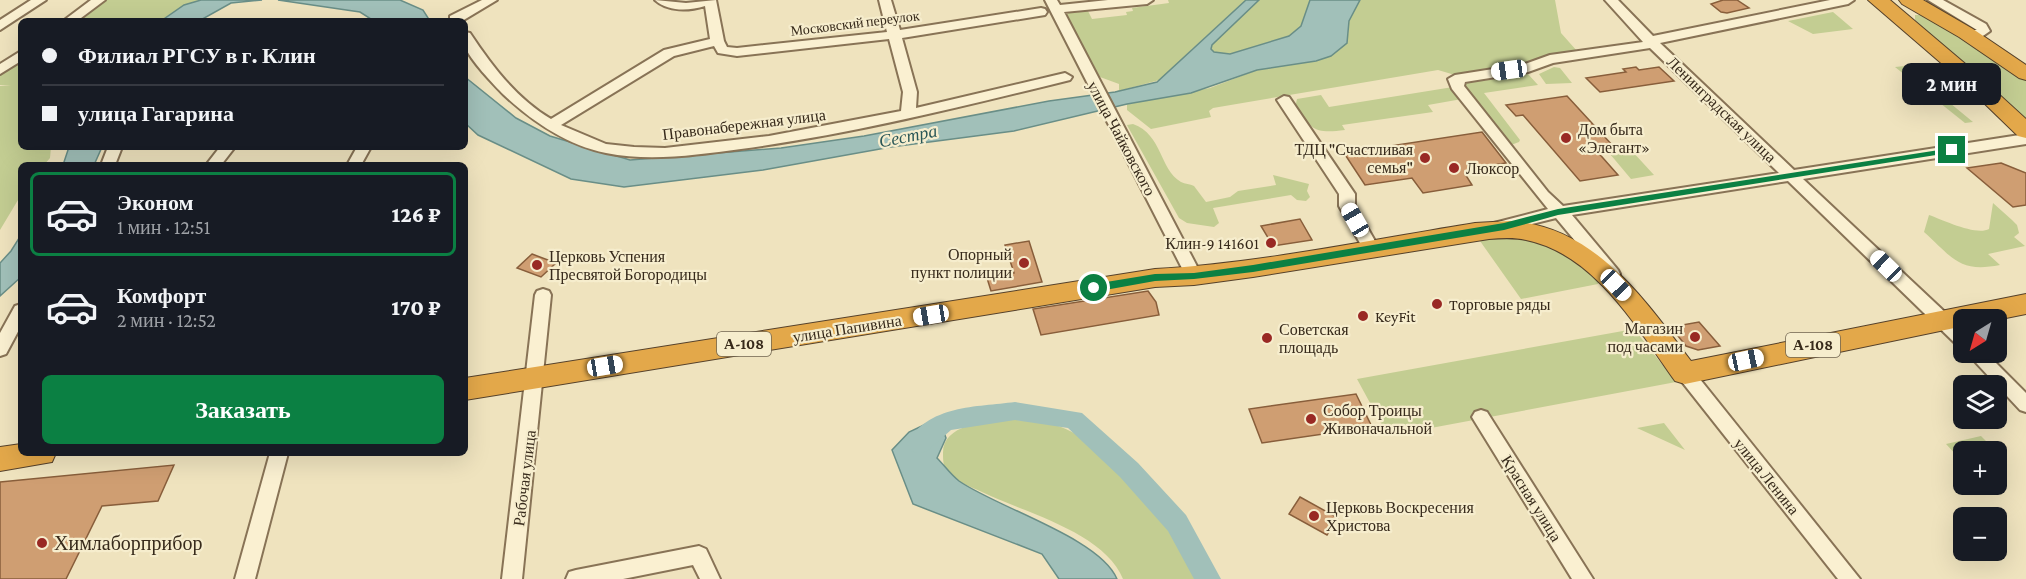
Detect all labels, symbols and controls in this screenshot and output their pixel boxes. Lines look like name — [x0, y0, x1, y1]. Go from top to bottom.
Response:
street label: Московский переулок — [790, 7, 921, 39]
text: Филиал РГСУ в г. Клин — [78, 43, 316, 68]
street label: Ленинградская улица — [1663, 53, 1780, 167]
car — [1490, 59, 1528, 81]
callout: 2 мин — [1902, 63, 2002, 105]
text: 2 мин — [1926, 73, 1977, 95]
street label: улица Чайковского — [1083, 78, 1159, 199]
text: улица Гагарина — [78, 101, 234, 126]
street label: Правонабережная улица — [661, 106, 827, 144]
water label: Сестра — [877, 121, 939, 151]
place label: Дом быта «Элегант» — [1578, 121, 1650, 156]
marker: Дом быта «Элегант» — [1559, 131, 1573, 145]
route end — [1938, 136, 1965, 163]
place label: ТДЦ "Счастливая семья" — [1295, 141, 1414, 176]
marker: ТДЦ "Счастливая семья" — [1418, 151, 1432, 165]
place label: Люксор — [1466, 160, 1519, 178]
marker: Люксор — [1447, 161, 1461, 175]
icon: car — [45, 187, 99, 241]
text: Эконом — [117, 190, 194, 215]
car — [1338, 200, 1372, 240]
text: 126 ₽ — [392, 202, 441, 227]
text: 1 мин · 12:51 — [117, 216, 210, 238]
place label: Клин-9 141601 — [1165, 235, 1259, 252]
marker: Клин-9 141601 — [1264, 236, 1278, 250]
place label: Опорный пункт полиции — [911, 246, 1012, 282]
car — [1867, 247, 1905, 285]
place label: Церковь Успения Пресвятой Богородицы — [549, 248, 707, 284]
marker: Опорный пункт полиции — [1017, 256, 1031, 270]
marker: Церковь Успения Пресвятой Богородицы — [530, 258, 544, 272]
car — [1597, 266, 1635, 304]
route start — [1080, 274, 1107, 301]
icon: car — [45, 280, 99, 334]
text: Комфорт — [117, 283, 206, 308]
text: 170 ₽ — [391, 295, 441, 320]
place label: Tорговые ряды — [1449, 296, 1551, 314]
marker: Tорговые ряды — [1430, 297, 1444, 311]
car — [912, 303, 950, 327]
place label: KeyFit — [1375, 308, 1416, 326]
text: 2 мин · 12:52 — [117, 309, 216, 331]
marker: KeyFit — [1356, 309, 1370, 323]
north arrow — [1953, 309, 2007, 363]
map controls — [1953, 309, 2007, 561]
street label: улица Папивина — [791, 312, 903, 346]
place label: Магазин под часами — [1608, 320, 1683, 356]
place label: Советская площадь — [1279, 321, 1349, 357]
marker: Магазин под часами — [1688, 330, 1702, 344]
marker: Советская площадь — [1260, 331, 1274, 345]
road number: А-108 — [717, 332, 771, 356]
road number: А-108 — [1786, 333, 1840, 357]
car — [1727, 347, 1765, 373]
car — [586, 354, 624, 378]
button: Заказать — [42, 375, 444, 444]
button: layers — [1953, 375, 2007, 429]
place label: Собор Троицы Живоначальной — [1323, 402, 1433, 437]
marker: Собор Троицы Живоначальной — [1304, 412, 1318, 426]
street label: Рабочая улица — [510, 429, 540, 527]
street label: улица Ленина — [1730, 435, 1803, 518]
button: + — [1953, 441, 2007, 495]
street label: Красная улица — [1497, 452, 1565, 545]
place label: Церковь Воскресения Христова — [1326, 499, 1474, 535]
button: − — [1953, 507, 2007, 561]
marker: Церковь Воскресения Христова — [1307, 509, 1321, 523]
place label: Химлаборприбор — [54, 532, 202, 555]
marker: Химлаборприбор — [35, 536, 49, 550]

